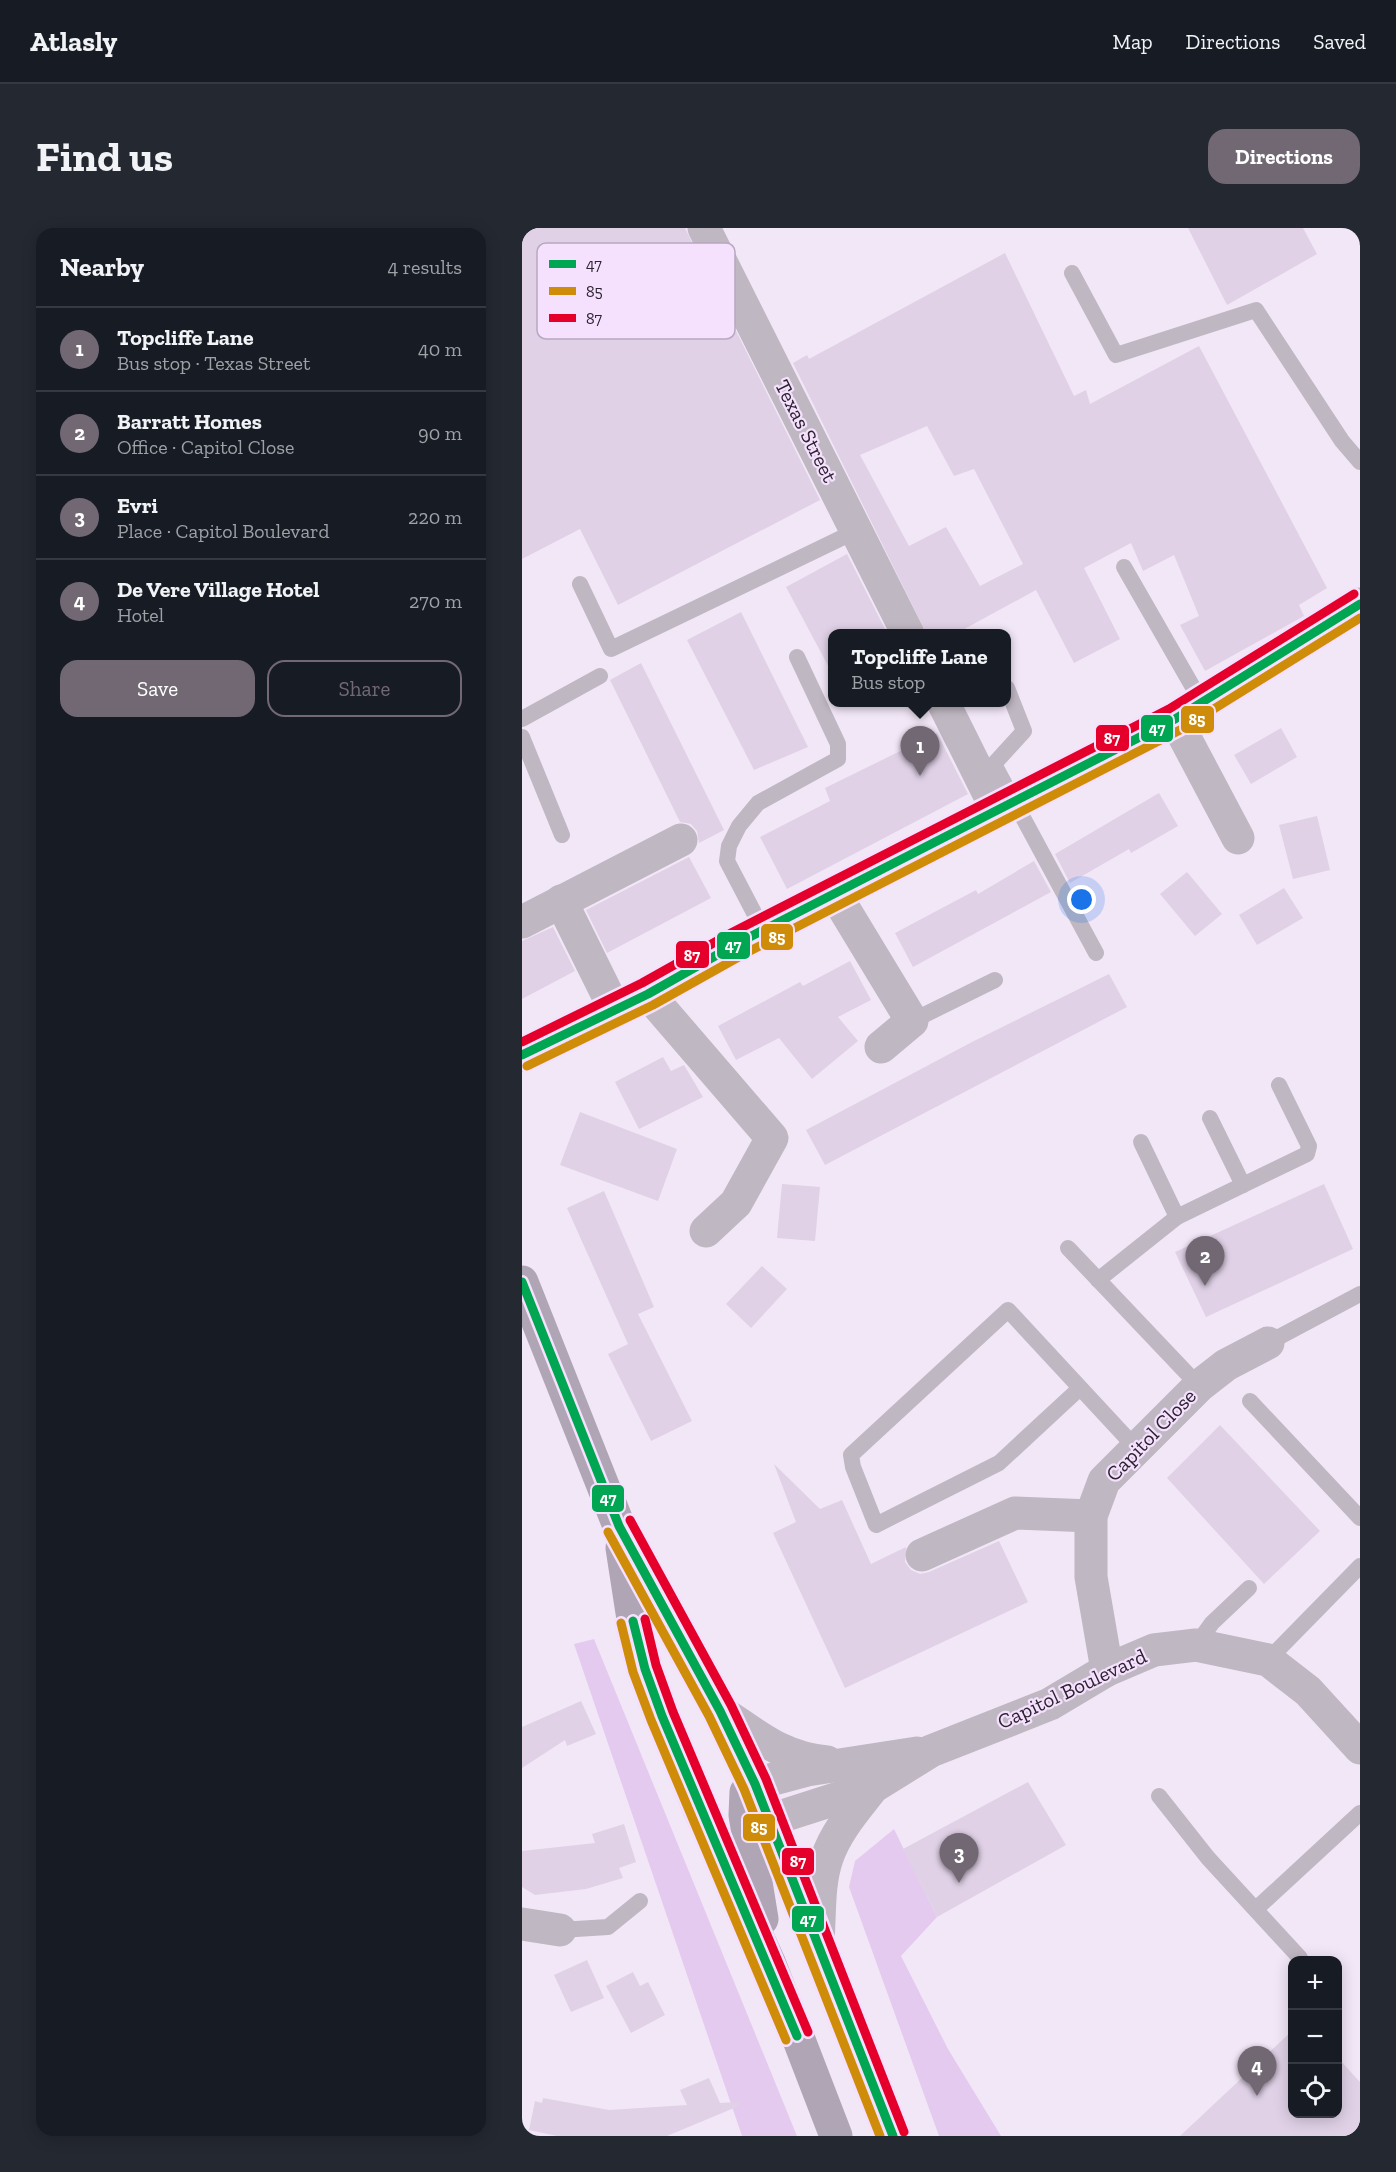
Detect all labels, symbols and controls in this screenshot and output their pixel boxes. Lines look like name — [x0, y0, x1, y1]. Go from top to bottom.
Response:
text: Atlasly — [30, 25, 117, 58]
text: Map — [1113, 29, 1153, 54]
text: Directions — [1186, 29, 1280, 54]
text: Saved — [1313, 29, 1366, 54]
button: Directions — [1208, 129, 1360, 184]
text: Find us — [36, 131, 173, 182]
legend — [537, 243, 735, 339]
text: Nearby — [60, 251, 144, 283]
text: 4 results — [387, 255, 462, 279]
text: 47 — [586, 255, 602, 274]
text: 85 — [586, 282, 603, 301]
text: 87 — [586, 309, 603, 328]
text: Topcliffe Lane — [117, 324, 254, 351]
text: 1 — [75, 337, 84, 361]
text: 40 m — [418, 337, 462, 361]
text: Bus stop · Texas Street — [117, 351, 310, 375]
street label: Texas Street — [770, 375, 843, 486]
text: Barratt Homes — [117, 408, 262, 435]
text: 2 — [74, 421, 85, 445]
text: 90 m — [418, 421, 462, 445]
text: Office · Capitol Close — [117, 435, 294, 459]
text: Evri — [117, 492, 158, 519]
text: 3 — [74, 505, 85, 529]
text: 220 m — [408, 505, 462, 529]
text: Place · Capitol Boulevard — [117, 519, 329, 543]
text: De Vere Village Hotel — [117, 576, 320, 603]
text: 4 — [74, 589, 85, 613]
text: 270 m — [409, 589, 462, 613]
text: Hotel — [117, 603, 164, 627]
popup — [828, 629, 1011, 707]
text: Topcliffe Lane — [851, 643, 988, 670]
button: Save — [60, 660, 255, 717]
button: Share — [267, 660, 462, 717]
text: Bus stop — [851, 670, 925, 694]
line badge: 85 — [1180, 705, 1215, 734]
text: 85 — [1189, 710, 1205, 729]
line badge: 47 — [1140, 714, 1174, 743]
text: 47 — [1149, 719, 1165, 738]
line badge: 87 — [1095, 724, 1130, 752]
pin: 1 — [900, 726, 940, 776]
text: 87 — [1104, 729, 1120, 748]
your location — [1067, 885, 1096, 914]
line badge: 85 — [760, 923, 794, 951]
text: 85 — [769, 928, 785, 947]
line badge: 47 — [716, 931, 751, 960]
text: 47 — [725, 936, 741, 955]
line badge: 87 — [675, 940, 710, 969]
text: 87 — [684, 946, 700, 965]
pin: 2 — [1186, 1236, 1224, 1286]
street label: Capitol Close — [1100, 1383, 1201, 1486]
line badge: 47 — [591, 1484, 625, 1513]
text: 47 — [600, 1489, 616, 1508]
street label: Capitol Boulevard — [993, 1643, 1151, 1734]
line badge: 85 — [742, 1813, 776, 1842]
text: 85 — [751, 1818, 767, 1837]
pin: 3 — [940, 1834, 978, 1883]
line badge: 87 — [781, 1847, 815, 1876]
text: 87 — [790, 1852, 806, 1871]
line badge: 47 — [791, 1905, 825, 1933]
text: 47 — [800, 1910, 816, 1929]
map controls — [1288, 1956, 1342, 2118]
button: + — [1288, 1956, 1342, 2010]
button: − — [1288, 2010, 1342, 2064]
pin: 4 — [1238, 2046, 1276, 2096]
button: locate — [1288, 2064, 1342, 2118]

